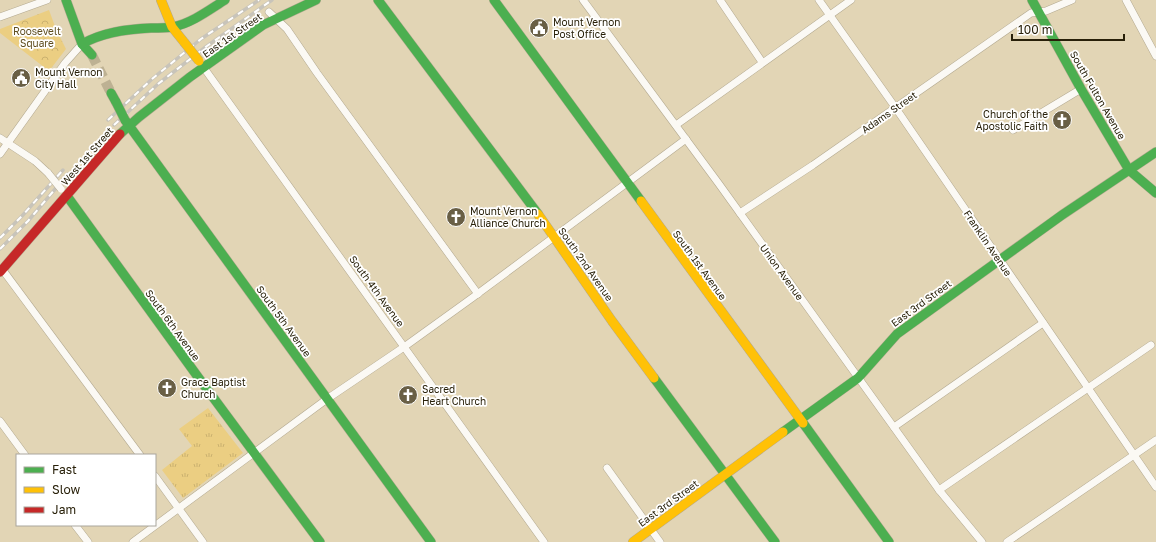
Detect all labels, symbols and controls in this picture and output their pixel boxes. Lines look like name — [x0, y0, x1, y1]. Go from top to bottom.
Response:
street label: East 1st Street — [200, 10, 264, 60]
place label: Mount Vernon Post Office — [553, 16, 620, 40]
scale bar — [1012, 16, 1124, 42]
public building icon: Mount Vernon Post Office — [528, 17, 550, 39]
text: 100 m — [1018, 22, 1052, 37]
park label: Roosevelt Square — [13, 25, 61, 49]
street label: South Fulton Avenue — [1068, 49, 1128, 141]
place label: Mount Vernon City Hall — [35, 66, 102, 90]
public building icon: Mount Vernon City Hall — [10, 67, 32, 89]
street label: Adams Street — [859, 89, 919, 135]
place label: Church of the Apostolic Faith — [976, 108, 1048, 132]
church icon: Church of the Apostolic Faith — [1051, 109, 1073, 131]
street label: West 1st Street — [59, 124, 115, 188]
place label: Mount Vernon Alliance Church — [470, 205, 546, 229]
church icon: Mount Vernon Alliance Church — [445, 206, 467, 228]
street label: Franklin Avenue — [961, 208, 1015, 278]
street label: South 2nd Avenue — [556, 225, 616, 303]
street label: South 1st Avenue — [671, 228, 729, 302]
street label: Union Avenue — [758, 242, 806, 302]
street label: South 4th Avenue — [347, 253, 407, 329]
street label: East 3rd Street — [889, 277, 953, 329]
street label: South 5th Avenue — [254, 283, 314, 359]
street label: South 6th Avenue — [143, 287, 203, 363]
place label: Grace Baptist Church — [181, 376, 246, 400]
church icon: Grace Baptist Church — [156, 377, 178, 399]
place label: Sacred Heart Church — [422, 383, 486, 407]
church icon: Sacred Heart Church — [397, 384, 419, 406]
legend — [16, 454, 156, 526]
text: Fast — [52, 462, 77, 477]
street label: East 3rd Street — [636, 477, 700, 529]
text: Slow — [52, 482, 80, 497]
text: Jam — [52, 502, 76, 517]

